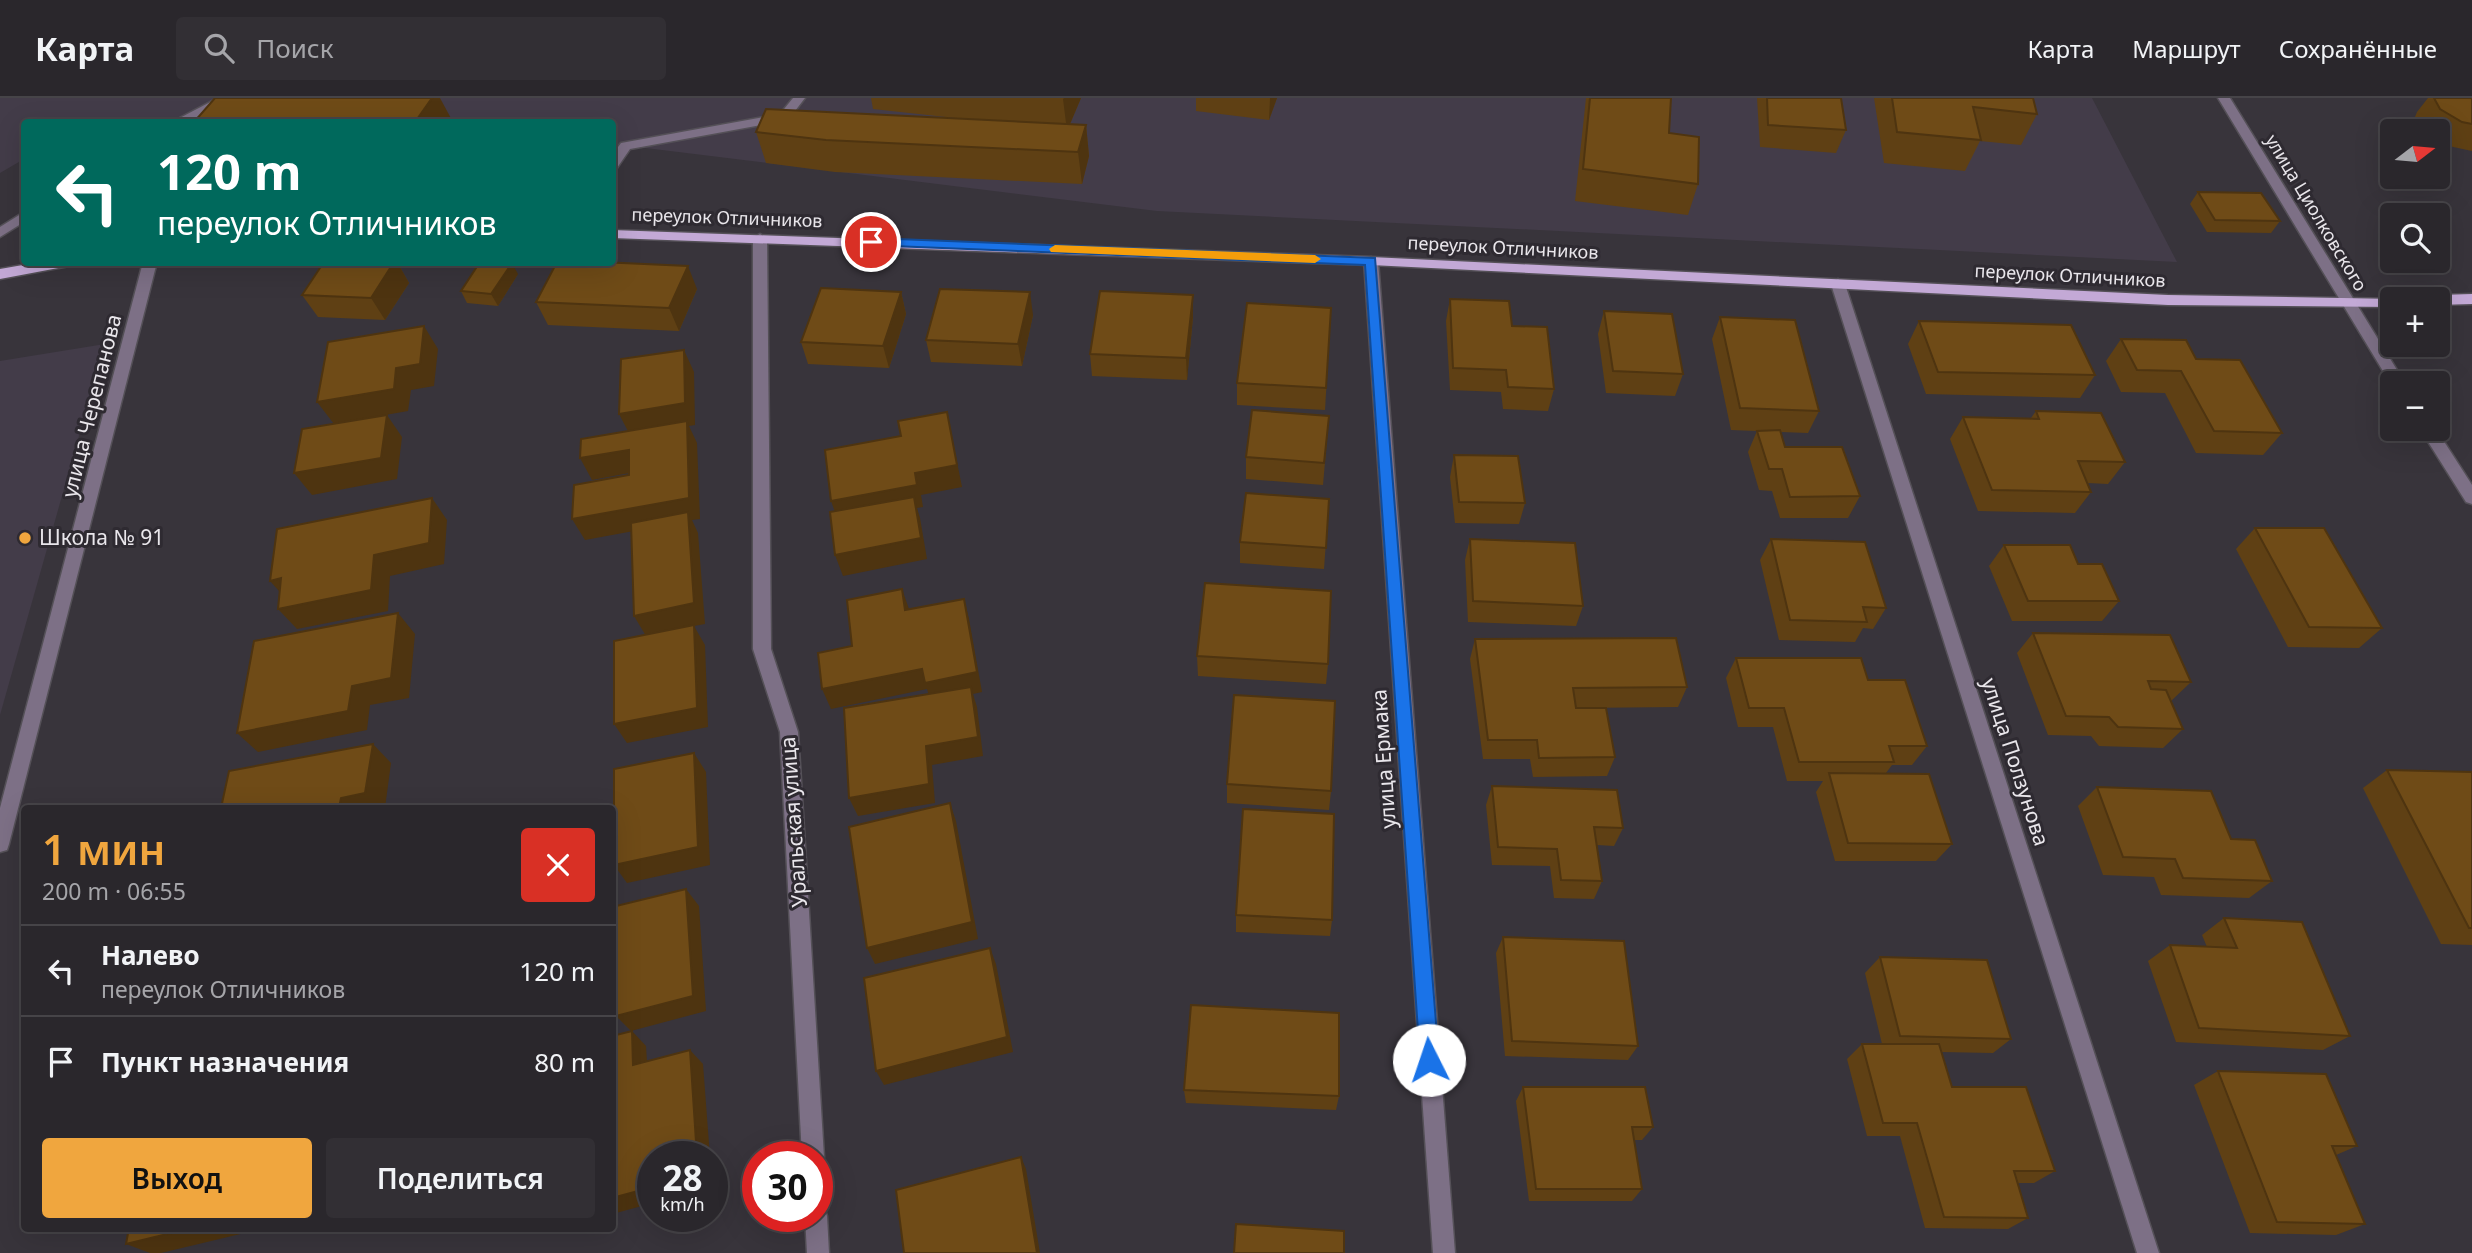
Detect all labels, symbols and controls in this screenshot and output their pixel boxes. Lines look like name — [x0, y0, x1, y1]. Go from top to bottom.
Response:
search box — [176, 17, 666, 80]
text: Карта — [35, 26, 134, 71]
icon: search — [200, 29, 238, 67]
text: Поиск — [256, 30, 333, 66]
text: Карта — [2027, 32, 2094, 65]
text: Маршрут — [2132, 32, 2241, 65]
text: Сохранённые — [2279, 32, 2437, 65]
north arrow — [2380, 119, 2450, 189]
map controls — [2380, 119, 2450, 441]
street label: улица Циолковского — [2261, 130, 2373, 295]
text: 120 m — [157, 138, 302, 204]
icon: left — [42, 147, 133, 238]
text: переулок Отличников — [157, 201, 497, 244]
street label: переулок Отличников — [631, 202, 823, 232]
button: search — [2380, 203, 2450, 273]
pin — [841, 212, 901, 272]
icon: arrive — [852, 223, 890, 261]
street label: переулок Отличников — [1407, 230, 1599, 264]
street label: переулок Отличников — [1974, 258, 2166, 292]
button: + — [2380, 287, 2450, 357]
street label: улица Черепанова — [55, 311, 127, 501]
button: − — [2380, 371, 2450, 441]
place label: Школа № 91 — [39, 523, 164, 551]
marker: Школа № 91 — [17, 530, 33, 546]
street label: улица Ползунова — [1976, 674, 2056, 849]
street label: улица Ермака — [1364, 688, 1402, 830]
street label: Уральская улица — [773, 736, 813, 908]
text: 1 мин — [42, 820, 165, 877]
button: close — [521, 828, 595, 902]
text: 200 m · 06:55 — [42, 875, 186, 907]
text: Налево — [101, 937, 200, 973]
icon: left — [42, 952, 80, 990]
text: 120 m — [519, 953, 595, 989]
text: переулок Отличников — [101, 973, 345, 1005]
position arrow — [1392, 1023, 1466, 1097]
icon: arrive — [42, 1043, 80, 1081]
text: Пункт назначения — [101, 1044, 349, 1080]
text: 80 m — [534, 1044, 595, 1080]
button: Выход — [42, 1138, 312, 1218]
button: Поделиться — [326, 1138, 595, 1218]
speed limit sign: 30 — [742, 1141, 833, 1232]
text: 28 — [662, 1154, 703, 1201]
text: km/h — [660, 1192, 705, 1216]

